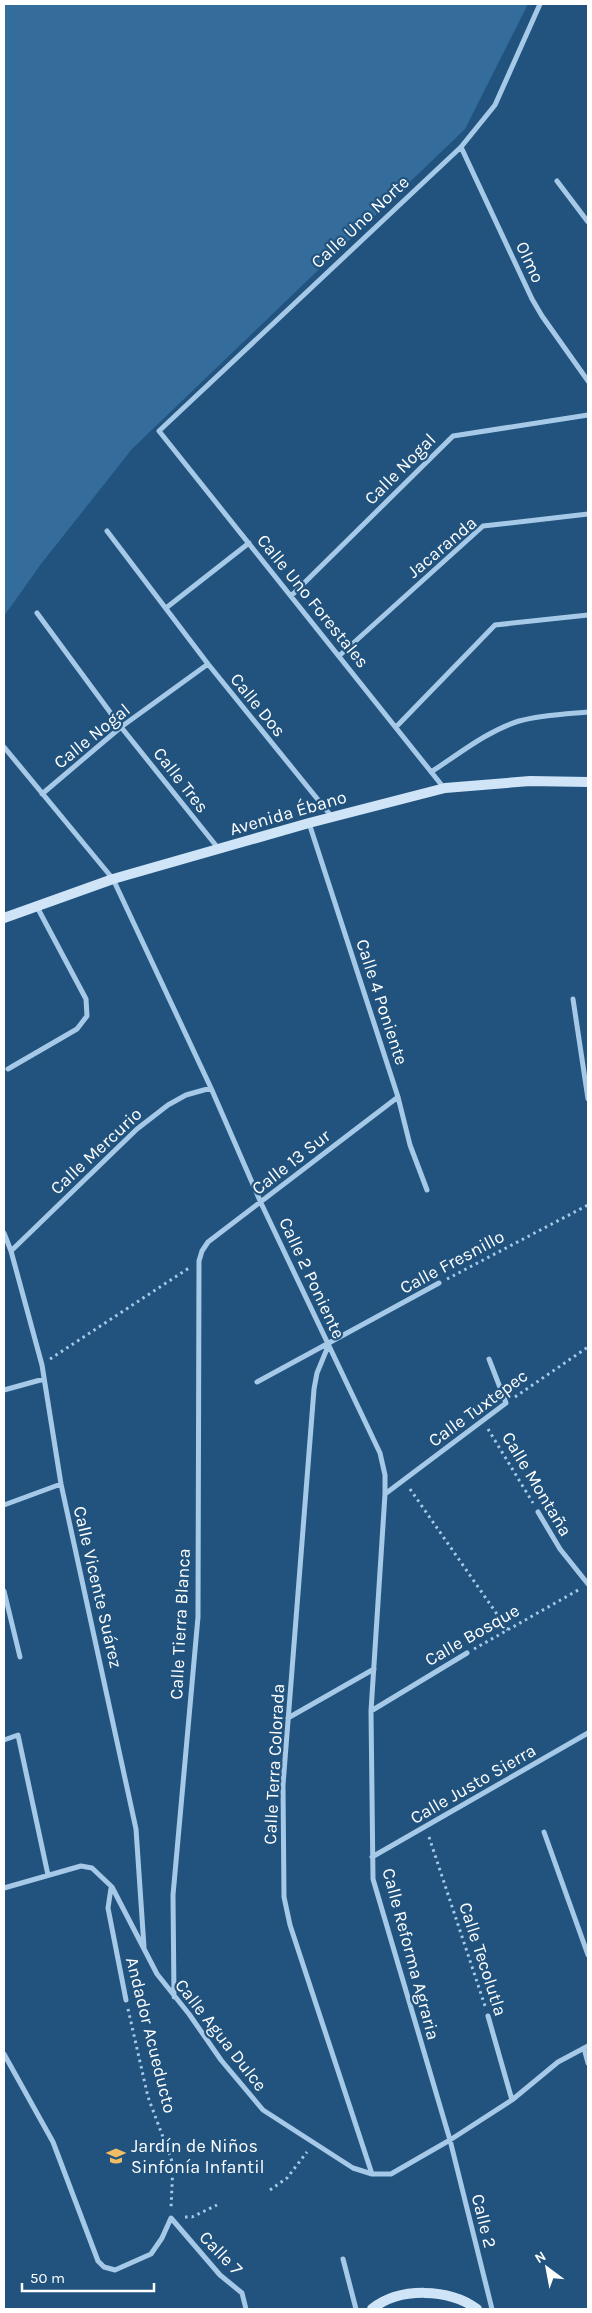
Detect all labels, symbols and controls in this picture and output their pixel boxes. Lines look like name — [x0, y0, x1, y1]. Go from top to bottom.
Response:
street label: Calle Uno Norte — [306, 171, 414, 273]
street label: Olmo — [511, 238, 549, 286]
street label: Calle Nogal — [360, 429, 440, 509]
street label: Jacaranda — [403, 512, 481, 582]
street label: Calle Uno Forestales — [252, 530, 374, 672]
street label: Calle Dos — [226, 669, 290, 741]
street label: Calle Nogal — [49, 699, 135, 773]
street label: Calle Tres — [148, 743, 214, 817]
street label: Avenida Ébano — [227, 785, 349, 840]
street label: Calle 4 Poniente — [351, 936, 413, 1068]
street label: Calle Mercurio — [46, 1103, 146, 1199]
street label: Calle 13 Sur — [247, 1124, 335, 1200]
street label: Calle 2 Poniente — [274, 1214, 350, 1342]
street label: Calle Fresnillo — [396, 1225, 508, 1299]
street label: Calle Tuxtepec — [424, 1365, 532, 1451]
street label: Calle Montaña — [497, 1428, 577, 1540]
street label: Calle Vicente Suárez — [69, 1504, 127, 1670]
street label: Calle Tierra Blanca — [165, 1548, 195, 1700]
street label: Calle Bosque — [421, 1599, 523, 1671]
street label: Calle Terra Colorada — [259, 1683, 289, 1845]
street label: Calle Justo Sierra — [406, 1739, 540, 1829]
street label: Calle Reforma Agraria — [377, 1866, 445, 2042]
street label: Calle Tecolutla — [454, 1899, 512, 2019]
street label: Andador Acueducto — [121, 1955, 181, 2115]
street label: Calle Agua Dulce — [170, 1974, 272, 2096]
place label: Jardín de Niños Sinfonía Infantil — [131, 2135, 265, 2178]
school or university icon: Jardín de Niños Sinfonía Infantil — [105, 2145, 127, 2167]
street label: Calle 2 — [467, 2192, 501, 2250]
street label: Calle 7 — [195, 2226, 248, 2280]
north arrow — [522, 2243, 572, 2293]
text: N — [532, 2248, 549, 2267]
scale bar — [22, 2260, 155, 2292]
text: 50 m — [30, 2269, 65, 2287]

